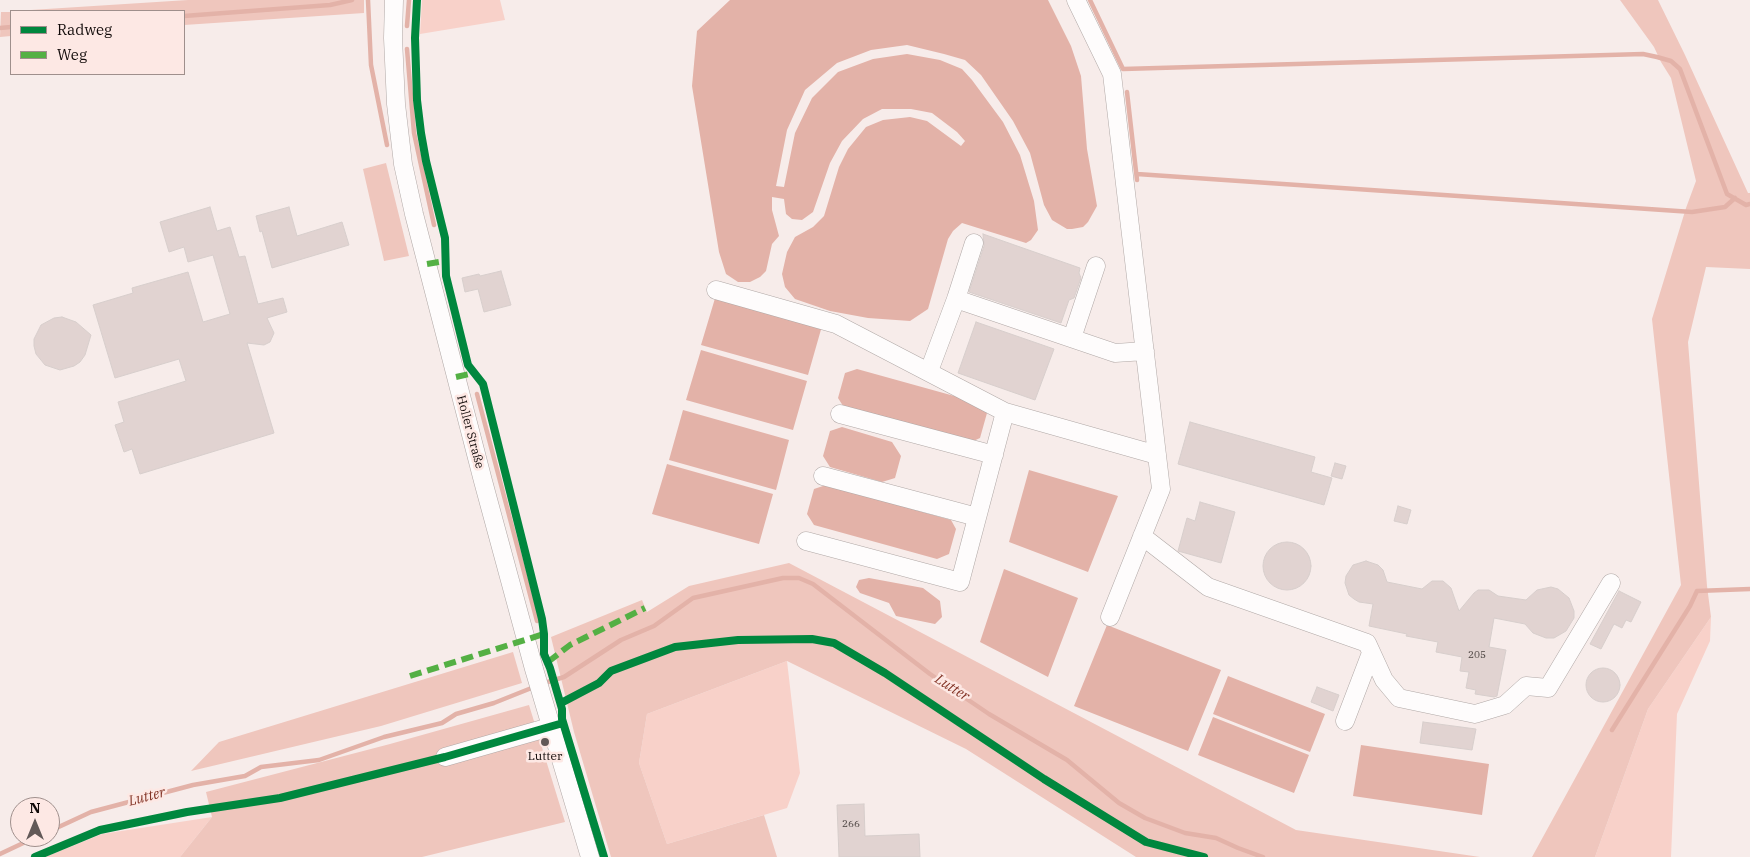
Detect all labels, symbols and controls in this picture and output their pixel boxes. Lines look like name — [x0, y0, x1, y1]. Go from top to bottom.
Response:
legend — [10, 10, 185, 75]
text: Radweg — [57, 20, 112, 39]
text: Weg — [57, 45, 87, 64]
street label: Holler Straße — [453, 394, 487, 470]
house number: 205 — [1468, 649, 1486, 661]
water label: Lutter — [932, 671, 972, 705]
marker: Lutter — [539, 736, 551, 748]
place label: Lutter — [528, 750, 562, 764]
water label: Lutter — [127, 784, 167, 810]
north arrow — [10, 797, 60, 847]
text: N — [29, 799, 41, 817]
house number: 266 — [842, 818, 860, 830]

